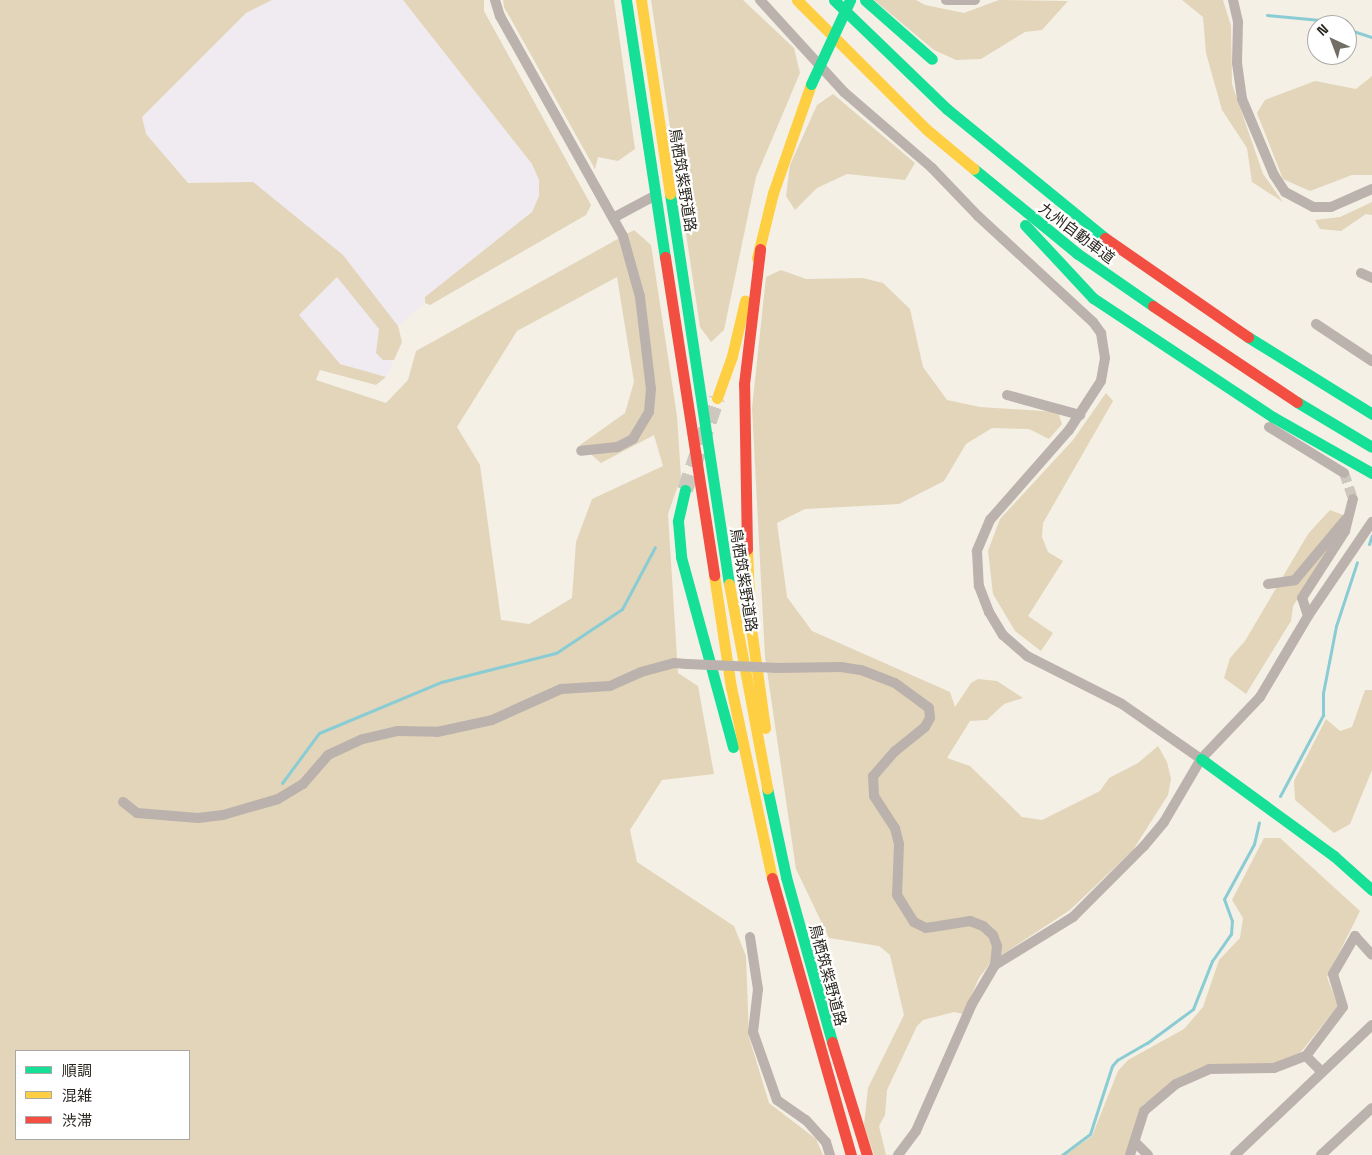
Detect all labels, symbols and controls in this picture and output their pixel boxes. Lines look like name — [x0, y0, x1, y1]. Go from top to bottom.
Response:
north arrow — [1307, 15, 1357, 65]
text: N — [1313, 20, 1332, 40]
street label: 鳥栖筑紫野道路 — [666, 127, 700, 233]
street label: 九州自動車道 — [1036, 199, 1118, 267]
street label: 鳥栖筑紫野道路 — [727, 527, 761, 633]
street label: 鳥栖筑紫野道路 — [806, 922, 850, 1028]
legend — [15, 1050, 190, 1140]
text: 順調 — [62, 1061, 92, 1080]
text: 混雑 — [62, 1086, 92, 1105]
text: 渋滞 — [62, 1111, 92, 1130]

